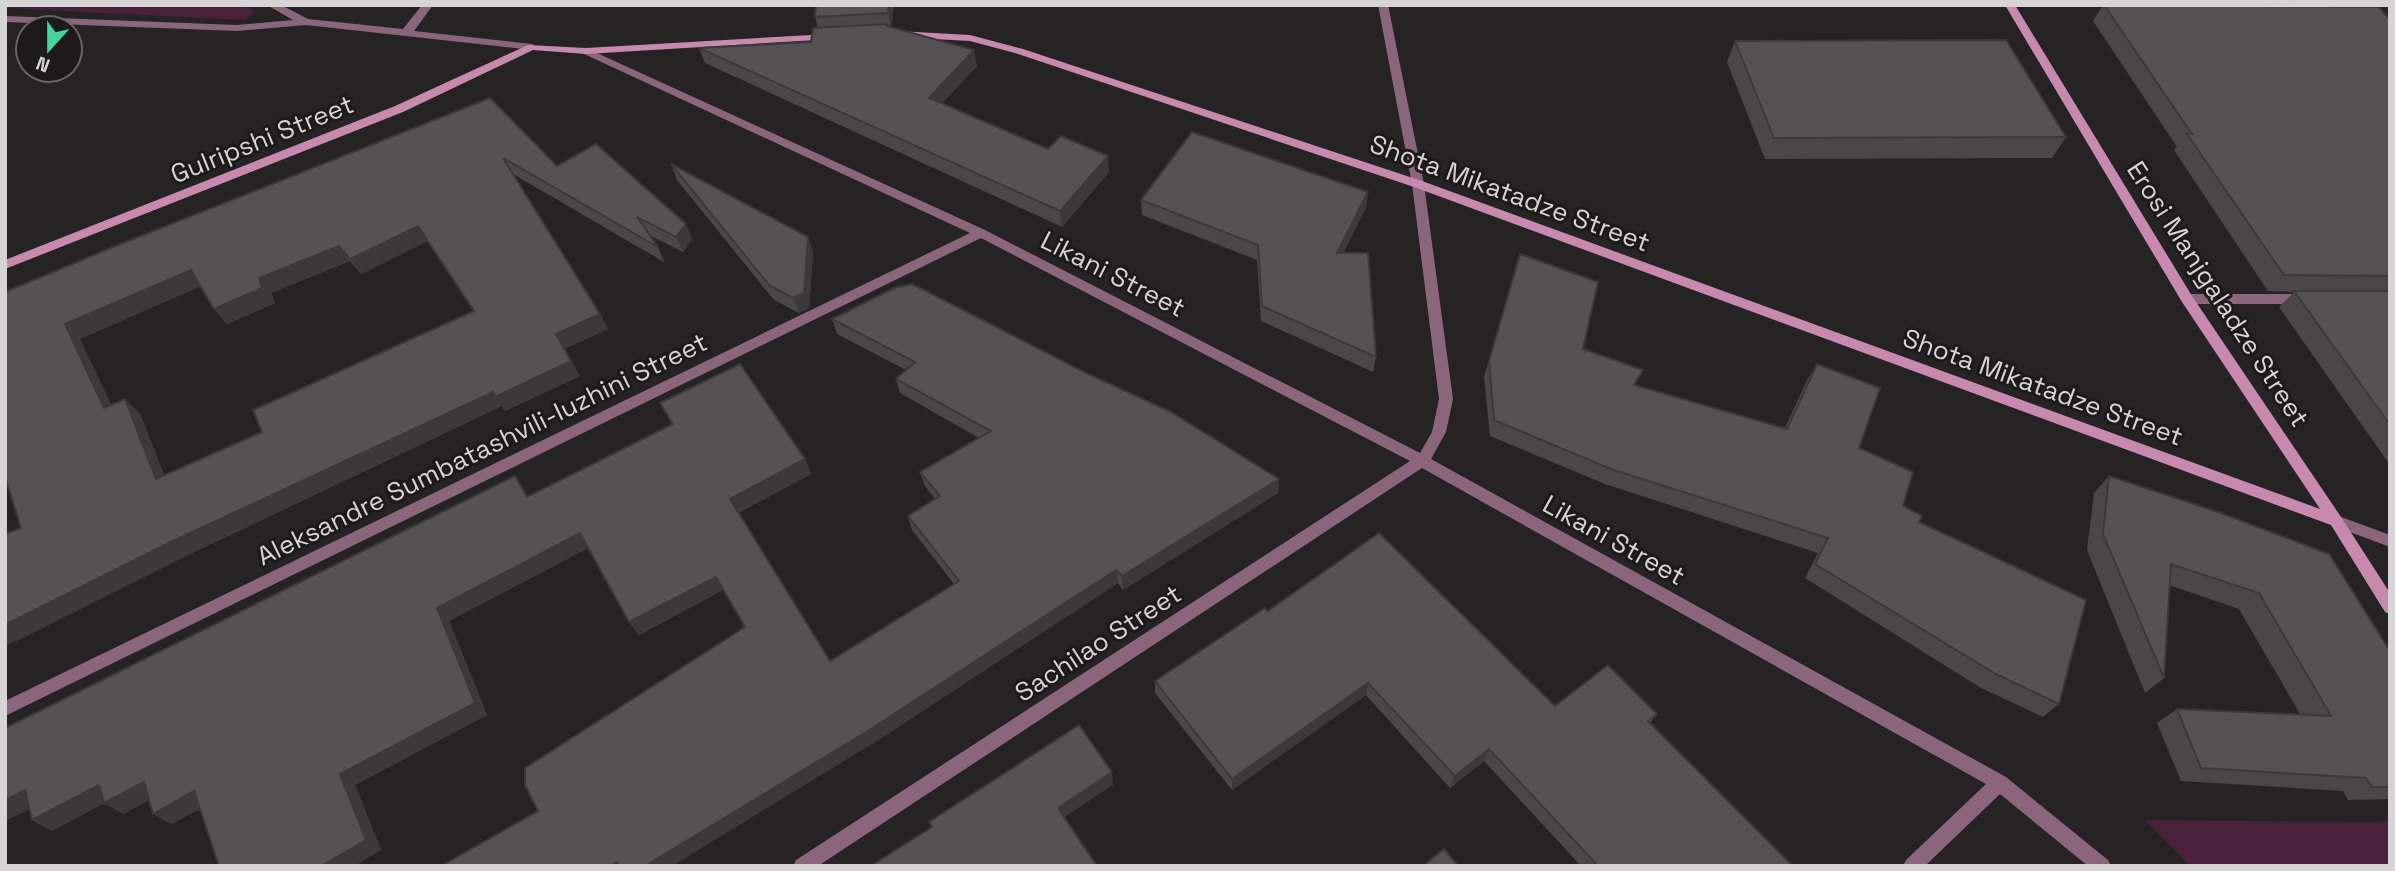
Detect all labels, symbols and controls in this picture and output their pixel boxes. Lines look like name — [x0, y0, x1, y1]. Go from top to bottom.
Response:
north arrow — [14, 14, 84, 84]
text: N — [33, 50, 54, 78]
street label: Gulripshi Street — [165, 87, 359, 191]
street label: Shota Mikatadze Street — [1365, 127, 1655, 259]
street label: Erosi Manjgaladze Street — [2119, 155, 2317, 433]
street label: Likani Street — [1035, 223, 1191, 325]
street label: Shota Mikatadze Street — [1898, 321, 2188, 453]
street label: Aleksandre Sumbatashvili-Iuzhini Street — [251, 325, 713, 573]
street label: Likani Street — [1537, 487, 1691, 593]
street label: Sachilao Street — [1008, 577, 1188, 709]

